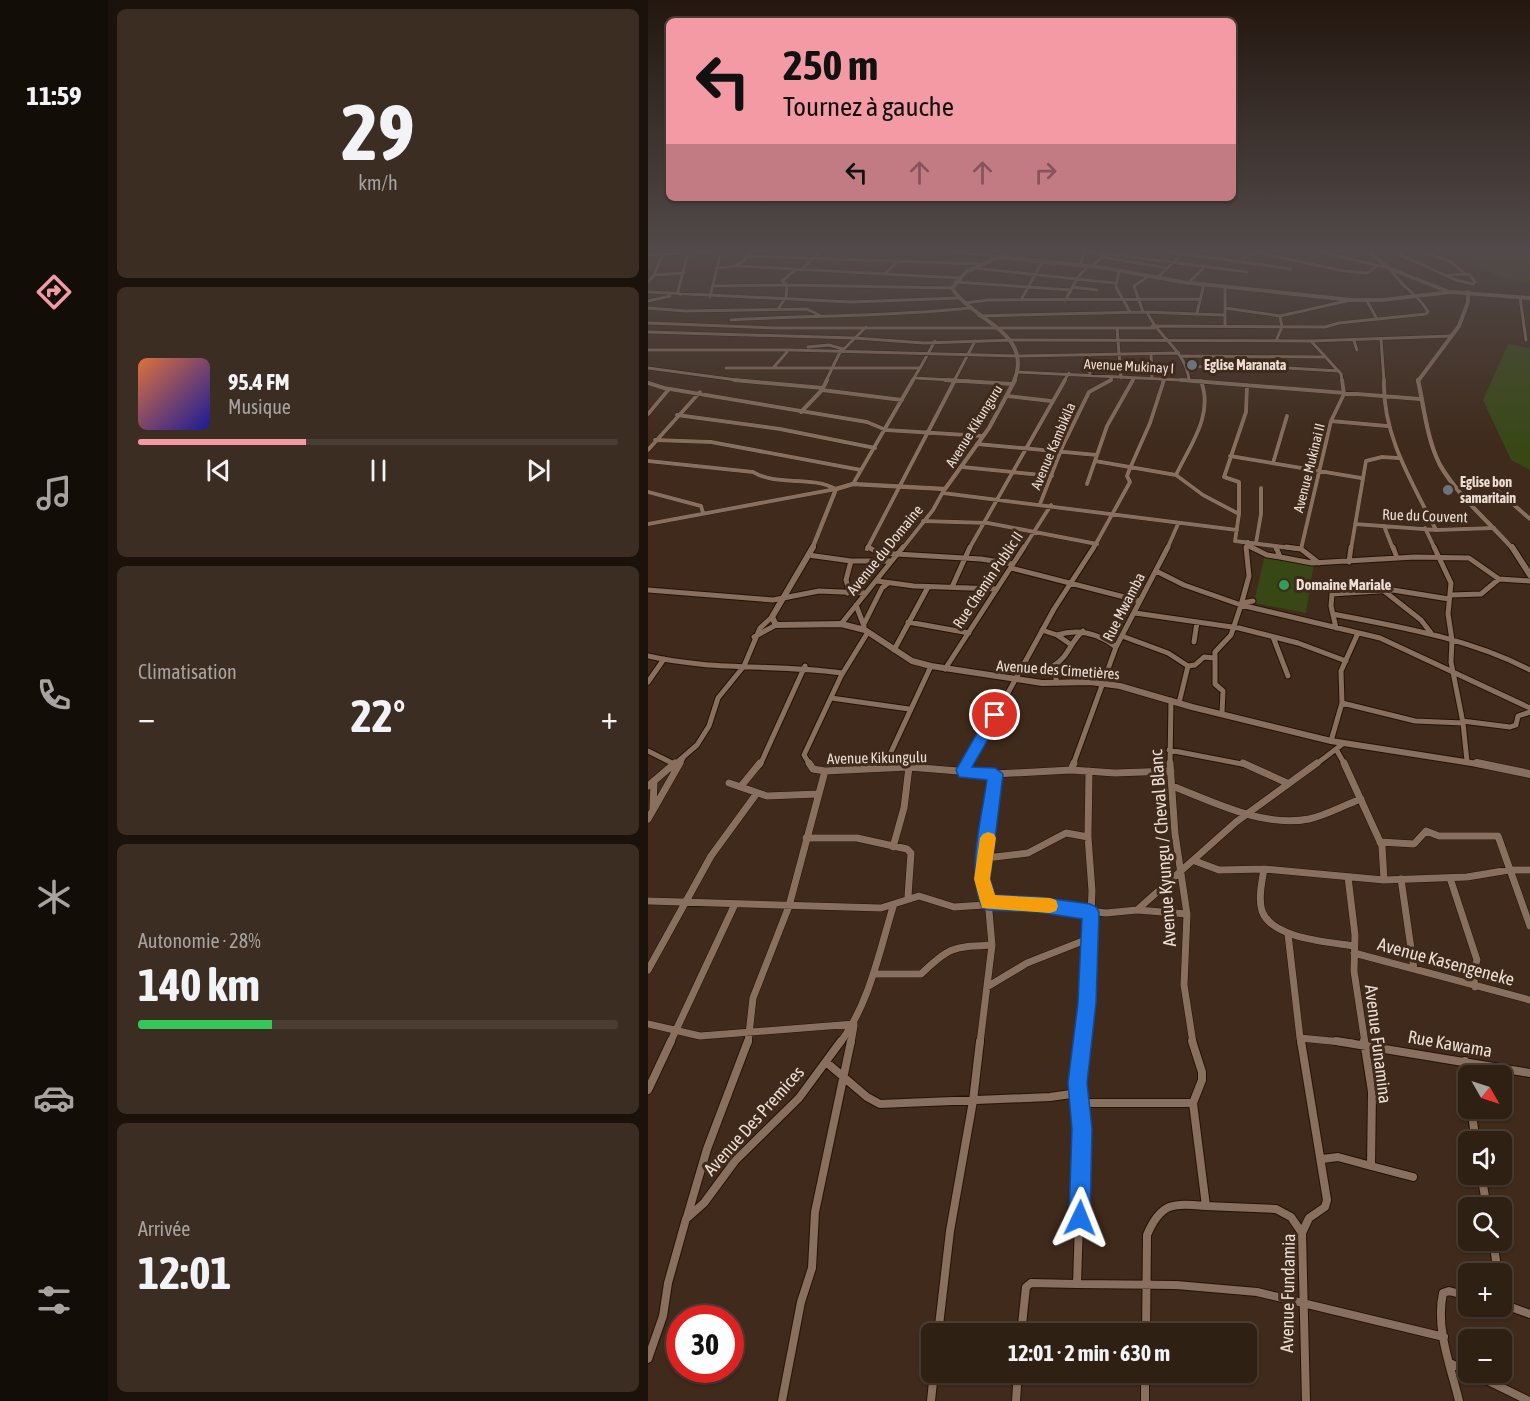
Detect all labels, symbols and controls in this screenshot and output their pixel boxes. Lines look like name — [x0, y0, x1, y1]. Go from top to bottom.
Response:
text: 250 m — [783, 41, 878, 89]
icon: left — [684, 42, 762, 120]
text: 11:59 — [26, 80, 82, 111]
text: 29 — [341, 87, 415, 177]
text: Tournez à gauche — [783, 91, 954, 122]
icon: left — [840, 156, 873, 189]
icon: ahead — [903, 156, 936, 189]
icon: ahead — [966, 156, 999, 189]
icon: right — [1029, 156, 1062, 189]
text: km/h — [358, 171, 398, 194]
icon: directions — [33, 271, 75, 313]
street label: Avenue Mukinay I — [1083, 356, 1175, 376]
place label: Eglise Maranata — [1204, 357, 1287, 373]
marker: Eglise Maranata — [1185, 358, 1199, 372]
text: 95.4 FM — [228, 369, 290, 395]
street label: Avenue Kikunguru — [942, 382, 1006, 470]
text: Musique — [228, 395, 291, 418]
street label: Avenue Kambikila — [1027, 400, 1079, 492]
street label: Avenue Mukinai II — [1290, 422, 1328, 514]
icon: previous — [202, 454, 235, 487]
icon: pause — [362, 454, 395, 487]
icon: next — [522, 454, 555, 487]
icon: music — [33, 472, 75, 514]
place label: Eglise bon samaritain — [1460, 474, 1516, 506]
marker: Eglise bon samaritain — [1441, 483, 1455, 497]
street label: Avenue du Domaine — [843, 501, 926, 598]
street label: Rue du Couvent — [1382, 506, 1468, 525]
street label: Rue Chemin Public II — [949, 528, 1026, 631]
street label: Rue Mwamba — [1099, 570, 1148, 644]
place label: Domaine Mariale — [1296, 576, 1392, 593]
marker: Domaine Mariale — [1277, 578, 1291, 592]
street label: Avenue des Cimetières — [996, 657, 1120, 682]
text: Climatisation — [138, 660, 237, 683]
icon: phone — [33, 674, 75, 716]
pin — [969, 689, 1020, 740]
text: 22° — [351, 690, 405, 742]
text: − — [138, 698, 155, 736]
text: + — [601, 698, 618, 736]
icon: arrive — [978, 698, 1011, 731]
street label: Avenue Kikungulu — [827, 748, 927, 767]
street label: Avenue Kyungu / Cheval Blanc — [1145, 748, 1180, 947]
icon: climate — [33, 876, 75, 918]
text: Autonomie · 28% — [138, 929, 261, 952]
street label: Avenue Kasengeneke — [1376, 933, 1517, 990]
text: 140 km — [138, 959, 260, 1011]
street label: Avenue Funamina — [1361, 983, 1396, 1104]
street label: Rue Kawama — [1406, 1026, 1494, 1061]
street label: Avenue Des Premices — [699, 1062, 808, 1180]
north arrow — [1458, 1065, 1512, 1119]
map controls — [1458, 1065, 1512, 1383]
icon: car — [33, 1077, 75, 1119]
button: sound — [1458, 1131, 1512, 1185]
position arrow — [1048, 1186, 1112, 1250]
button: search — [1458, 1197, 1512, 1251]
text: Arrivée — [138, 1217, 190, 1240]
street label: Avenue Fundamia — [1276, 1233, 1299, 1353]
text: 12:01 — [138, 1247, 232, 1299]
button: + — [1458, 1263, 1512, 1317]
icon: filters — [33, 1279, 75, 1321]
speed limit sign: 30 — [666, 1305, 744, 1383]
button: − — [1458, 1329, 1512, 1383]
text: 12:01 · 2 min · 630 m — [1008, 1340, 1170, 1366]

